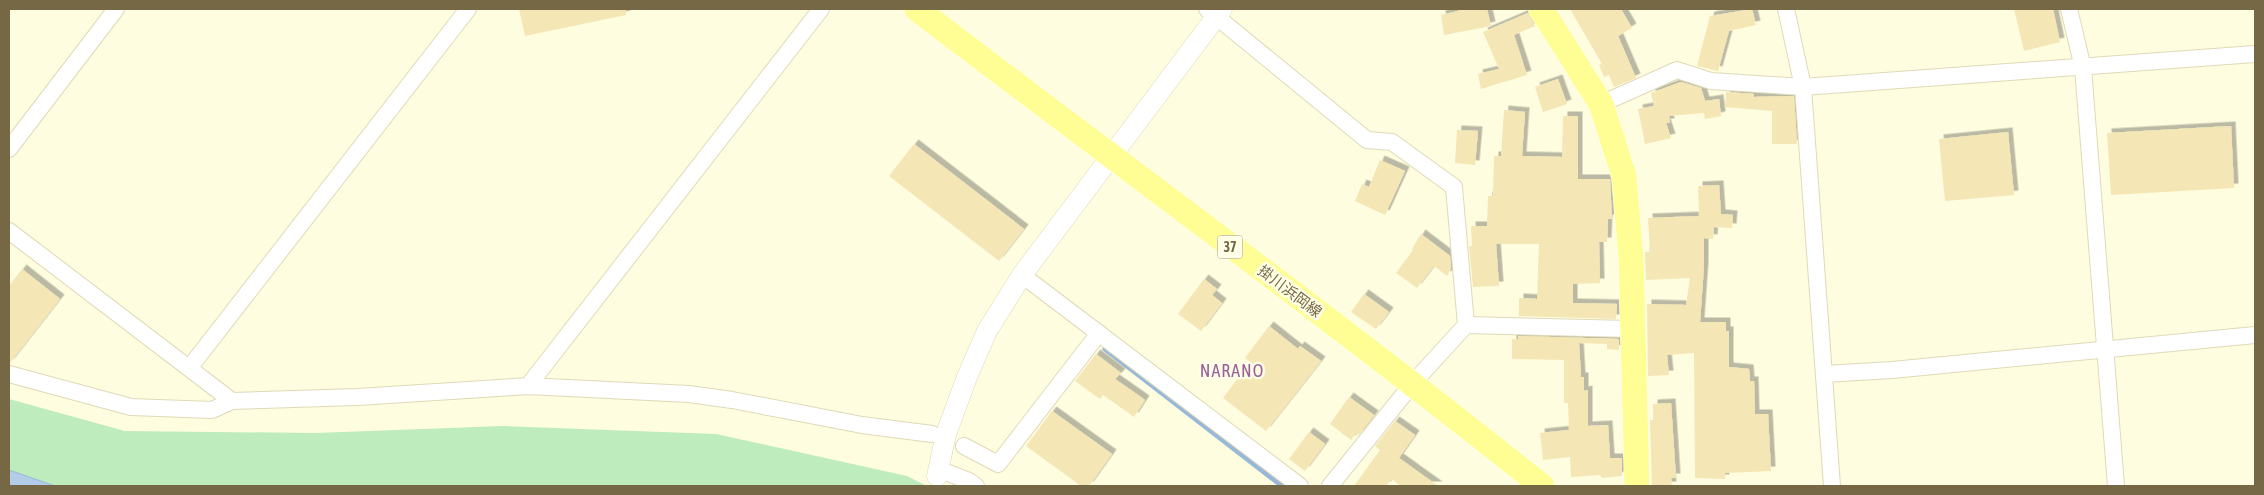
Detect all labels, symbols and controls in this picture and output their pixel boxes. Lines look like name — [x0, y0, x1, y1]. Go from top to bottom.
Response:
road number: 37 — [1218, 236, 1242, 258]
street label: 掛川浜岡線 — [1255, 262, 1325, 320]
district label: NARANO — [1200, 360, 1264, 381]

